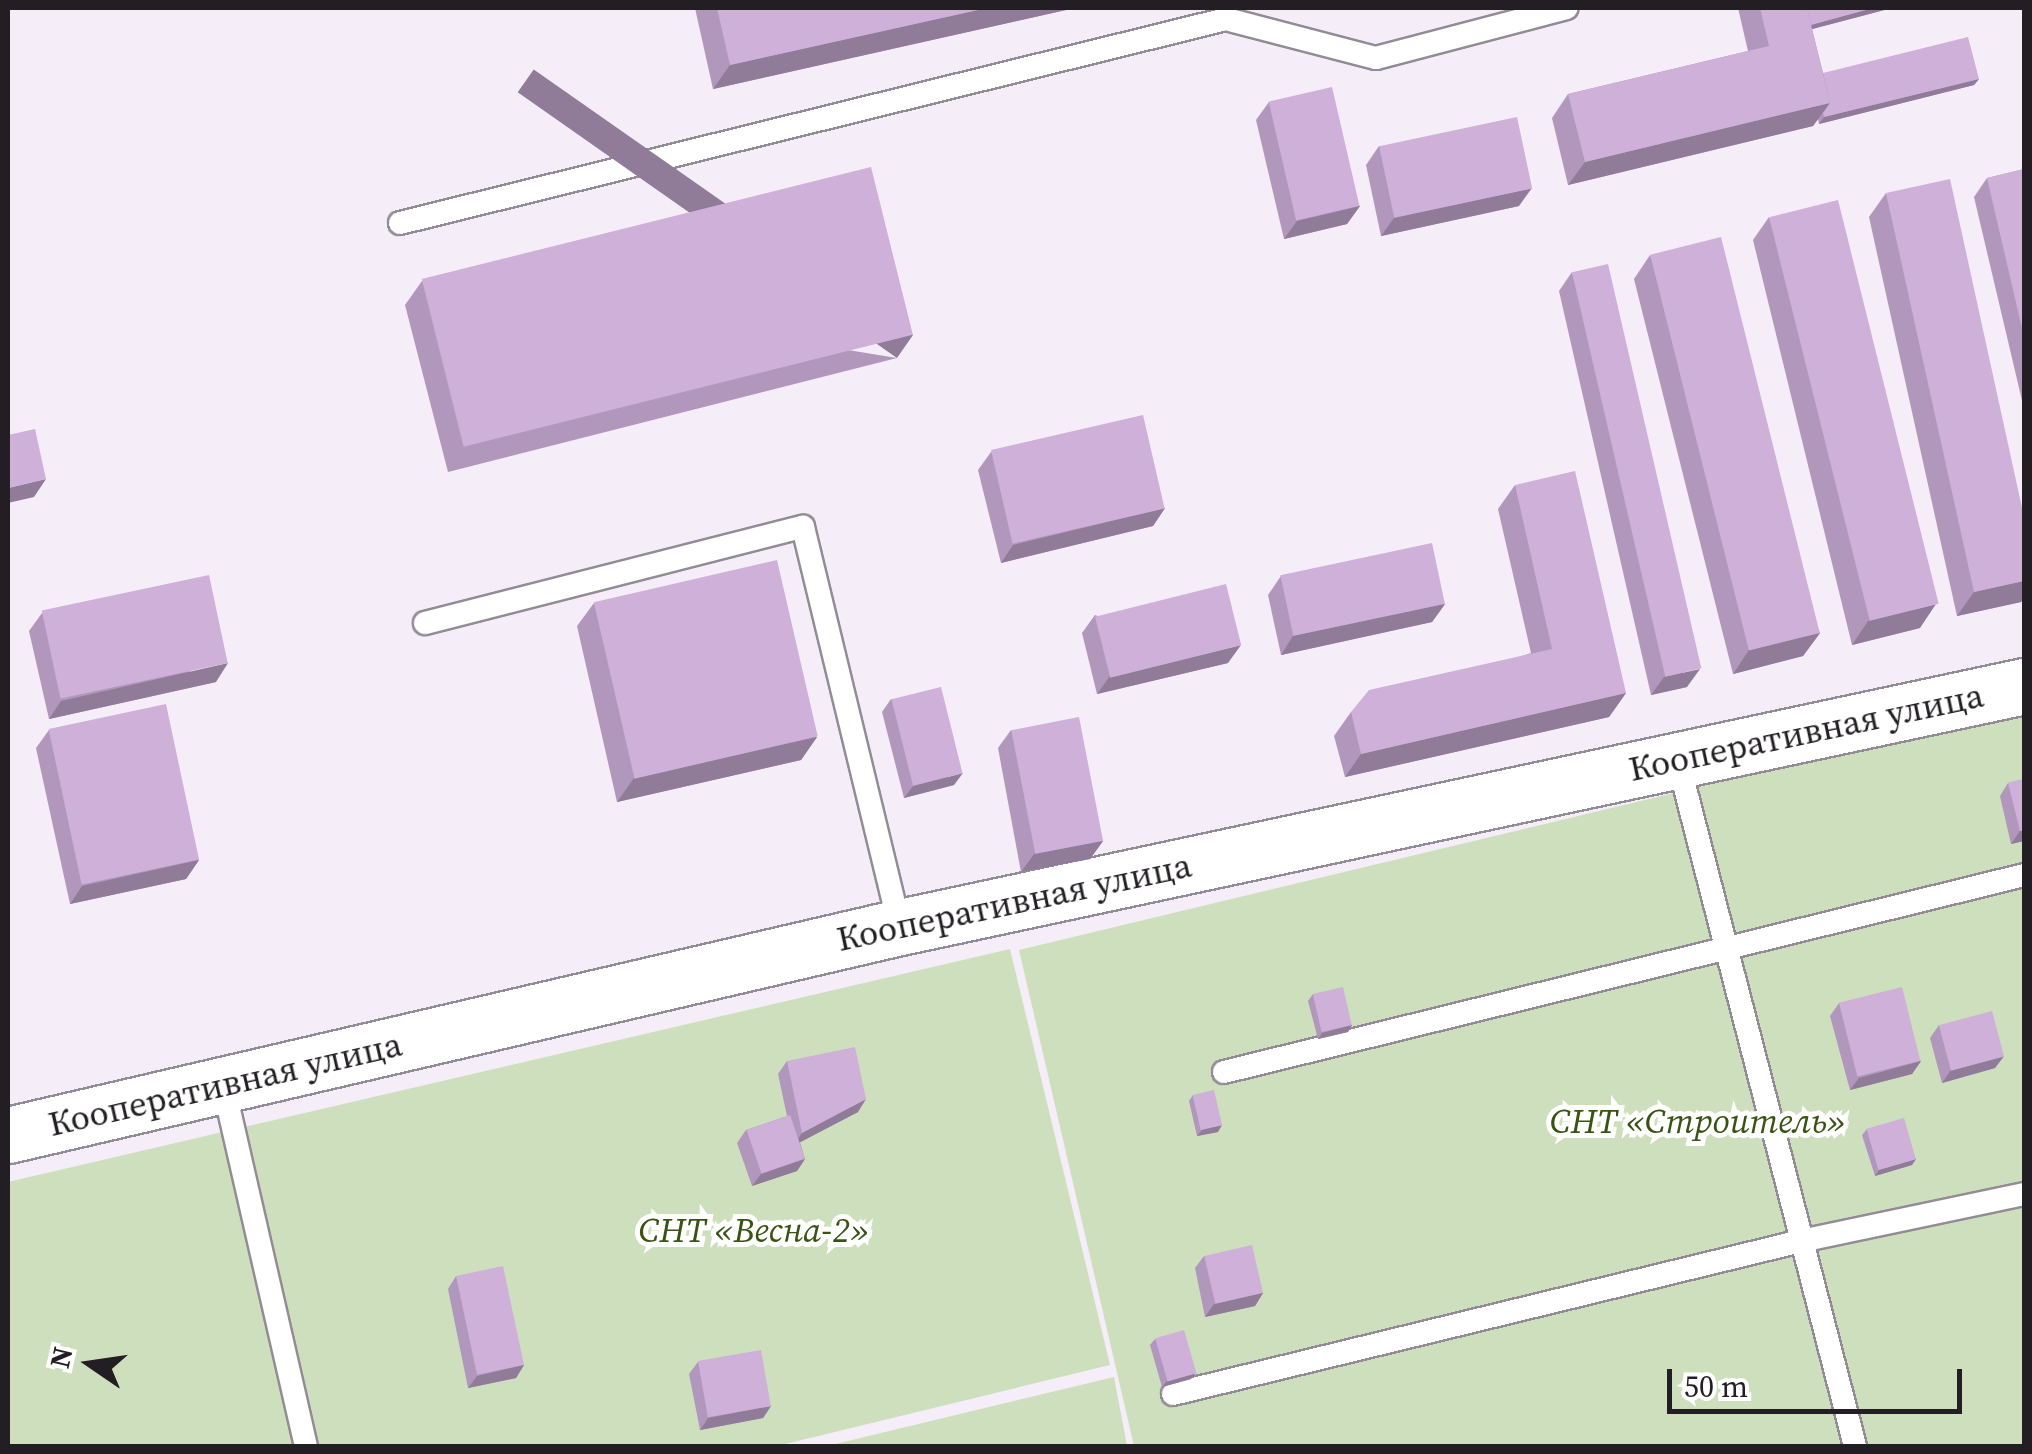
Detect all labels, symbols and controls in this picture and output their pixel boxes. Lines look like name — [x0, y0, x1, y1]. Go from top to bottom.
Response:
street label: Кооперативная улица — [1625, 674, 1987, 790]
street label: Кооперативная улица — [833, 844, 1195, 960]
street label: Кооперативная улица — [44, 1023, 406, 1145]
park label: СНТ «Строитель» — [1550, 1100, 1846, 1142]
park label: СНТ «Весна-2» — [638, 1209, 870, 1251]
north arrow — [40, 1314, 140, 1414]
text: N — [40, 1343, 82, 1371]
scale bar — [1672, 1349, 1967, 1411]
text: 50 m — [1684, 1366, 1748, 1407]

